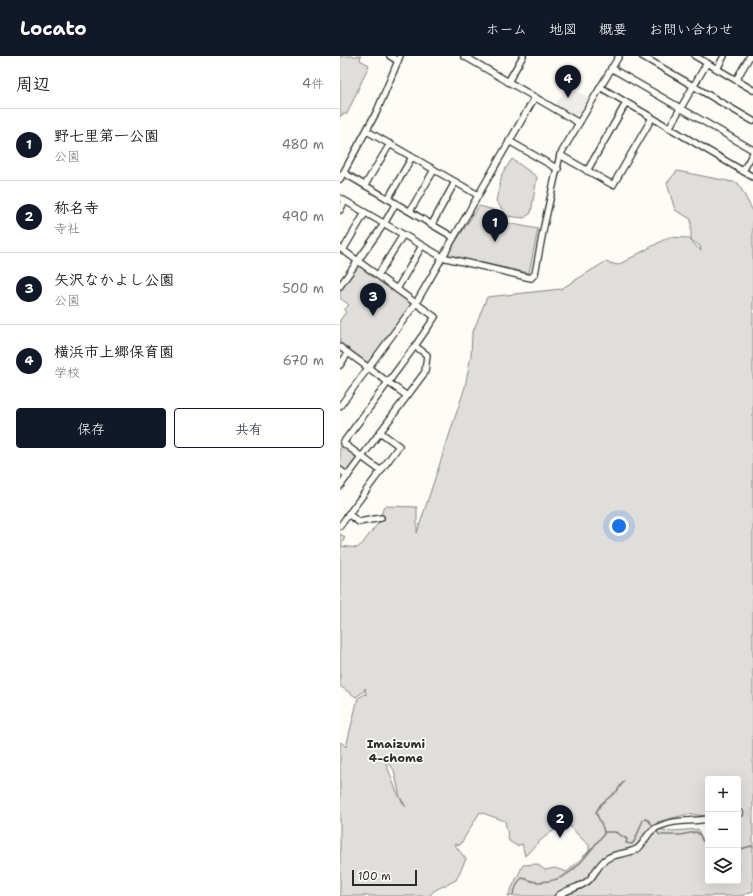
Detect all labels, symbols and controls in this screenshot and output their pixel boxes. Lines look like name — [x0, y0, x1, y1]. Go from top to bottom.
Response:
text: Locato — [20, 16, 87, 41]
text: ホーム — [486, 20, 527, 38]
text: 地図 — [549, 20, 577, 38]
text: 概要 — [599, 20, 627, 38]
text: お問い合わせ — [649, 20, 733, 38]
pin: 4 — [555, 65, 581, 98]
text: 周辺 — [16, 73, 50, 95]
text: 4件 — [302, 75, 324, 92]
text: 野七里第一公園 — [54, 126, 159, 146]
text: 1 — [26, 136, 32, 153]
text: 480 m — [282, 136, 324, 153]
text: 公園 — [54, 148, 80, 165]
text: 称名寺 — [54, 198, 99, 218]
text: 2 — [24, 208, 34, 225]
text: 490 m — [282, 208, 324, 225]
pin: 1 — [482, 209, 508, 242]
text: 寺社 — [54, 220, 80, 237]
text: 矢沢なかよし公園 — [54, 270, 174, 290]
text: 3 — [24, 280, 34, 297]
text: 500 m — [282, 280, 324, 297]
pin: 3 — [360, 283, 386, 316]
text: 公園 — [54, 292, 80, 309]
text: 横浜市上郷保育園 — [54, 342, 174, 362]
text: 4 — [24, 352, 34, 369]
text: 670 m — [283, 352, 324, 369]
text: 学校 — [54, 364, 80, 381]
button: 保存 — [16, 408, 166, 448]
button: 共有 — [174, 408, 324, 448]
your location — [609, 516, 629, 536]
district label: Imaizumi 4-chome — [367, 736, 425, 766]
map controls — [705, 776, 741, 884]
button: + — [705, 776, 741, 812]
pin: 2 — [547, 805, 573, 838]
button: − — [705, 812, 741, 848]
button: layers — [705, 848, 741, 884]
scale bar — [352, 868, 417, 887]
text: 100 m — [358, 869, 391, 884]

